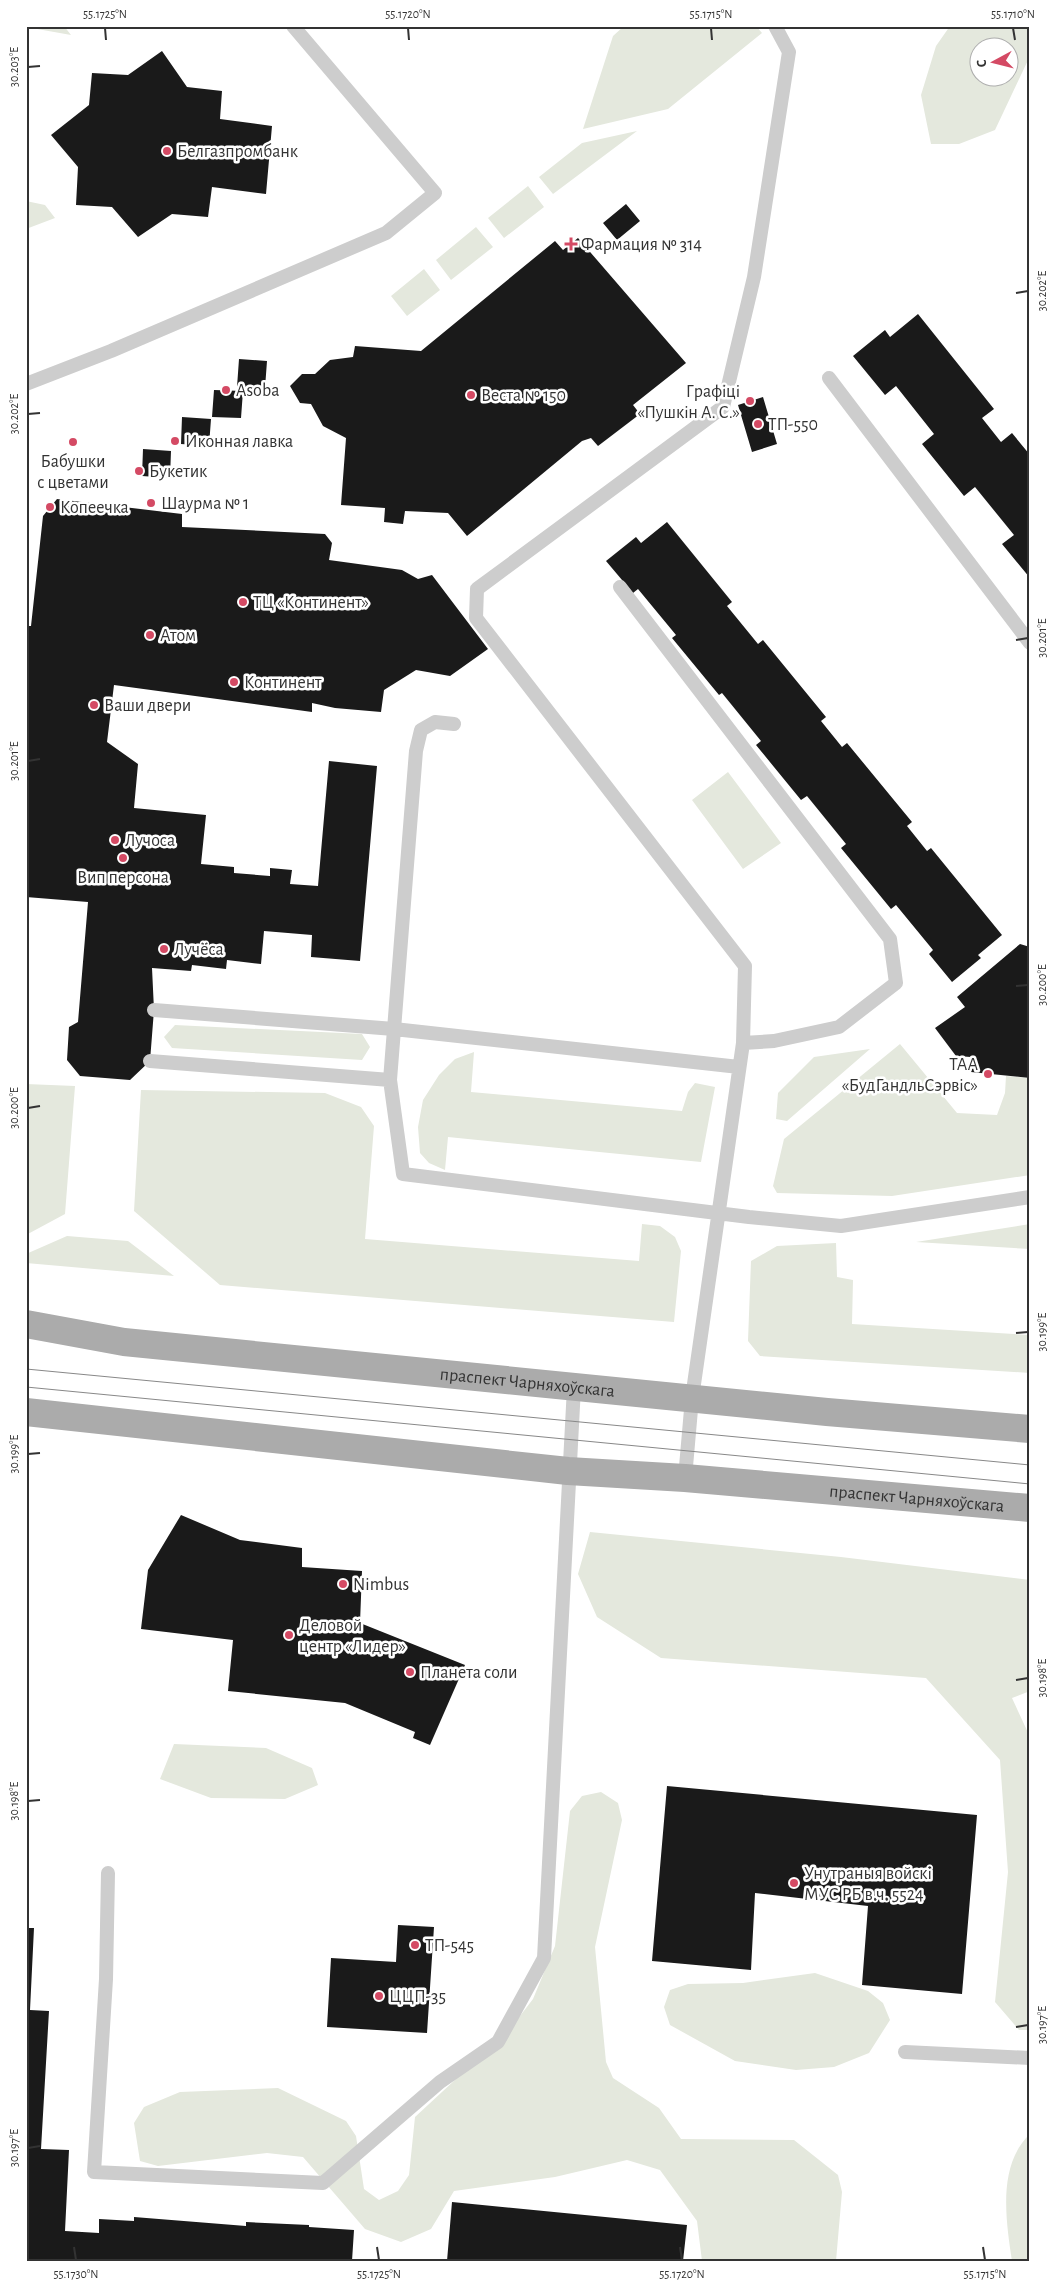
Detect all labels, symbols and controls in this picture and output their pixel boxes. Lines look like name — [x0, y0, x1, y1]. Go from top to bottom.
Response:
text: 55.1725°N — [83, 8, 127, 20]
text: 55.1720°N — [385, 8, 431, 20]
text: 55.1715°N — [690, 8, 732, 20]
text: 55.1710°N — [991, 8, 1035, 20]
north arrow — [968, 38, 1018, 88]
text: 30.203°E — [8, 47, 20, 87]
text: С — [975, 59, 990, 68]
place label: Белгазпромбанк — [177, 142, 299, 161]
marker: Белгазпромбанк — [161, 145, 173, 157]
place label: Фармация № 314 — [581, 236, 702, 254]
marker: Фармация № 314 — [565, 238, 577, 250]
text: 30.202°E — [1036, 270, 1048, 311]
place label: Asoba — [236, 382, 279, 400]
place label: Графіці «Пушкін А. С.» — [637, 383, 740, 422]
marker: Asoba — [220, 384, 232, 396]
place label: Веста № 150 — [481, 387, 566, 405]
marker: Веста № 150 — [465, 389, 477, 401]
text: 30.202°E — [8, 393, 20, 434]
marker: Графіці «Пушкін А. С.» — [744, 395, 756, 407]
place label: ТП-550 — [768, 416, 818, 434]
marker: ТП-550 — [752, 418, 764, 430]
place label: Иконная лавка — [185, 433, 293, 451]
marker: Иконная лавка — [169, 435, 181, 447]
marker: Бабушки с цветами — [67, 436, 79, 448]
place label: Бабушки с цветами — [37, 452, 109, 492]
place label: Букетик — [149, 463, 208, 481]
marker: Букетик — [133, 465, 145, 477]
place label: Шаурма № 1 — [161, 495, 249, 513]
marker: Шаурма № 1 — [145, 497, 157, 509]
place label: Копеечка — [60, 499, 129, 517]
marker: Копеечка — [44, 501, 56, 513]
place label: ТЦ «Континент» — [253, 594, 369, 612]
marker: ТЦ «Континент» — [237, 596, 249, 608]
text: 30.201°E — [1036, 618, 1048, 658]
place label: Атом — [160, 627, 196, 645]
marker: Атом — [144, 629, 156, 641]
place label: Континент — [244, 674, 322, 692]
marker: Континент — [228, 676, 240, 688]
place label: Ваши двери — [104, 697, 191, 715]
marker: Ваши двери — [88, 699, 100, 711]
text: 30.201°E — [8, 741, 20, 781]
place label: Лучоса — [125, 832, 175, 850]
marker: Лучоса — [109, 834, 121, 846]
marker: Вип персона — [117, 852, 129, 864]
place label: Вип персона — [77, 869, 169, 887]
place label: Лучёса — [174, 941, 224, 959]
marker: Лучёса — [158, 943, 170, 955]
text: 30.200°E — [1036, 964, 1048, 1006]
place label: ТАА «БудГандльСэрвіс» — [842, 1056, 978, 1095]
marker: ТАА «БудГандльСэрвіс» — [982, 1068, 994, 1080]
text: 30.200°E — [8, 1087, 20, 1129]
text: 30.199°E — [1036, 1312, 1048, 1351]
street label: праспект Чарняхоўскага — [439, 1365, 616, 1401]
text: 30.199°E — [8, 1434, 20, 1473]
street label: праспект Чарняхоўскага — [828, 1483, 1005, 1516]
place label: Nimbus — [353, 1576, 409, 1594]
marker: Nimbus — [337, 1578, 349, 1590]
place label: Деловой центр «Лидер» — [299, 1617, 406, 1656]
marker: Деловой центр «Лидер» — [283, 1629, 295, 1641]
text: 30.198°E — [1036, 1658, 1048, 1697]
place label: Планета соли — [420, 1664, 518, 1682]
marker: Планета соли — [404, 1666, 416, 1678]
text: 30.198°E — [8, 1781, 20, 1820]
place label: Унутраныя войскі МУС РБ в.ч. 5524 — [804, 1865, 932, 1904]
marker: Унутраныя войскі МУС РБ в.ч. 5524 — [788, 1877, 800, 1889]
place label: ТП-545 — [425, 1937, 474, 1955]
marker: ТП-545 — [409, 1939, 421, 1951]
place label: ЦЦП-35 — [389, 1988, 446, 2006]
marker: ЦЦП-35 — [373, 1990, 385, 2002]
text: 30.197°E — [1036, 2006, 1048, 2044]
text: 30.197°E — [8, 2129, 20, 2167]
text: 55.1730°N — [54, 2268, 98, 2280]
text: 55.1725°N — [357, 2268, 401, 2280]
text: 55.1720°N — [659, 2268, 705, 2280]
text: 55.1715°N — [964, 2268, 1006, 2280]

